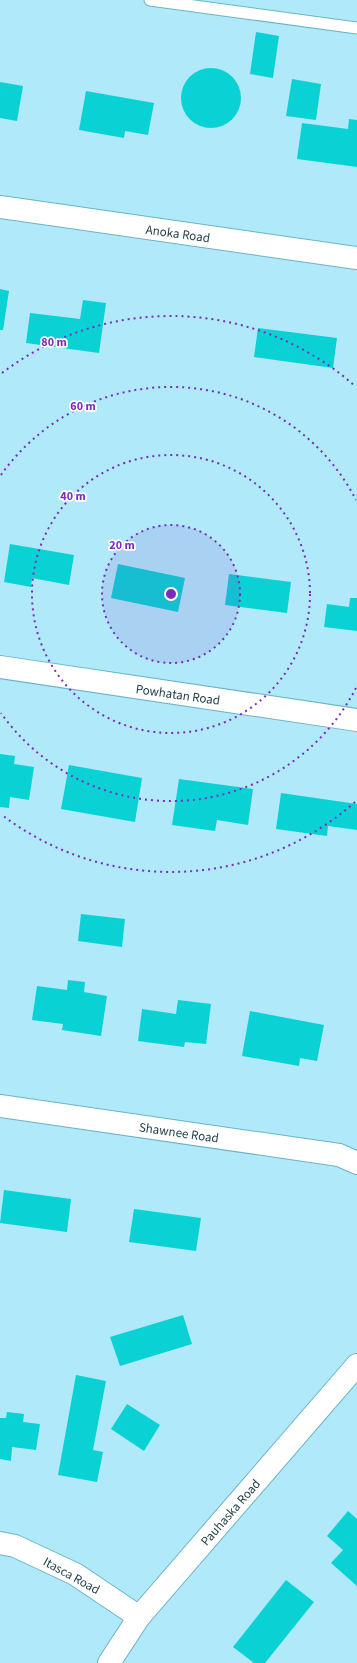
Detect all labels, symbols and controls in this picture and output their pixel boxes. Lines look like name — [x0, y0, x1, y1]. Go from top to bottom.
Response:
street label: Anoka Road — [145, 221, 211, 247]
text: 80 m — [41, 334, 67, 351]
text: 60 m — [70, 398, 96, 415]
text: 40 m — [60, 488, 86, 505]
text: 20 m — [109, 537, 135, 554]
centre of rings — [164, 587, 178, 601]
street label: Powhatan Road — [134, 680, 221, 710]
street label: Shawnee Road — [138, 1118, 220, 1147]
street label: Pauhaska Road — [197, 1475, 265, 1550]
street label: Itasca Road — [40, 1553, 103, 1599]

